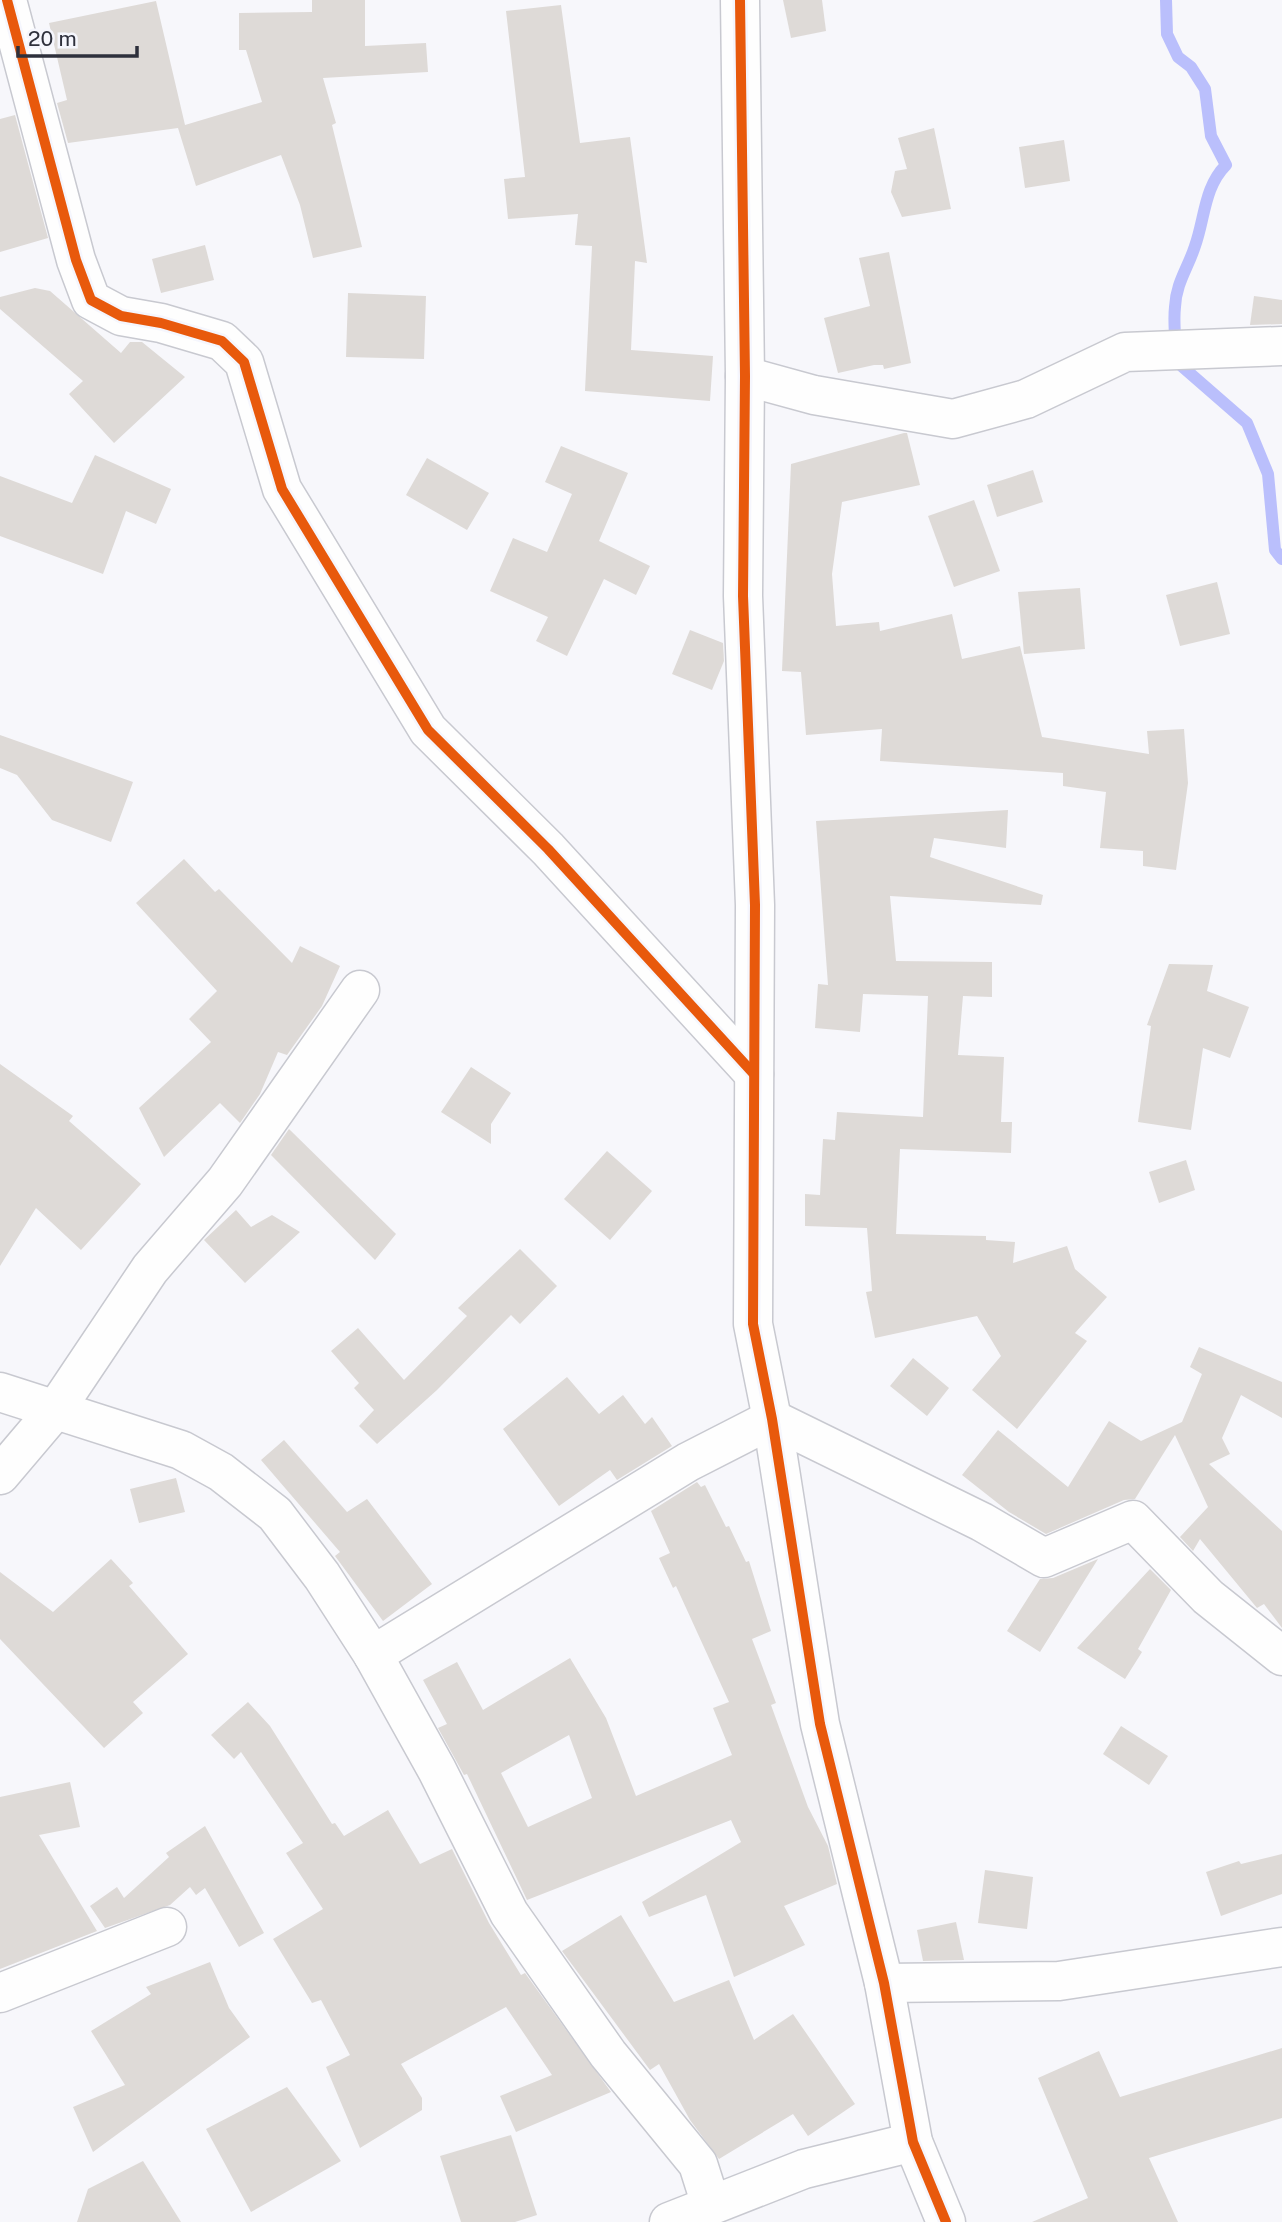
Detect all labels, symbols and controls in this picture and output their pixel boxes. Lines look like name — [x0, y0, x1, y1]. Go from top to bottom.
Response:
scale bar — [18, 14, 136, 58]
text: 20 m — [28, 26, 77, 51]

